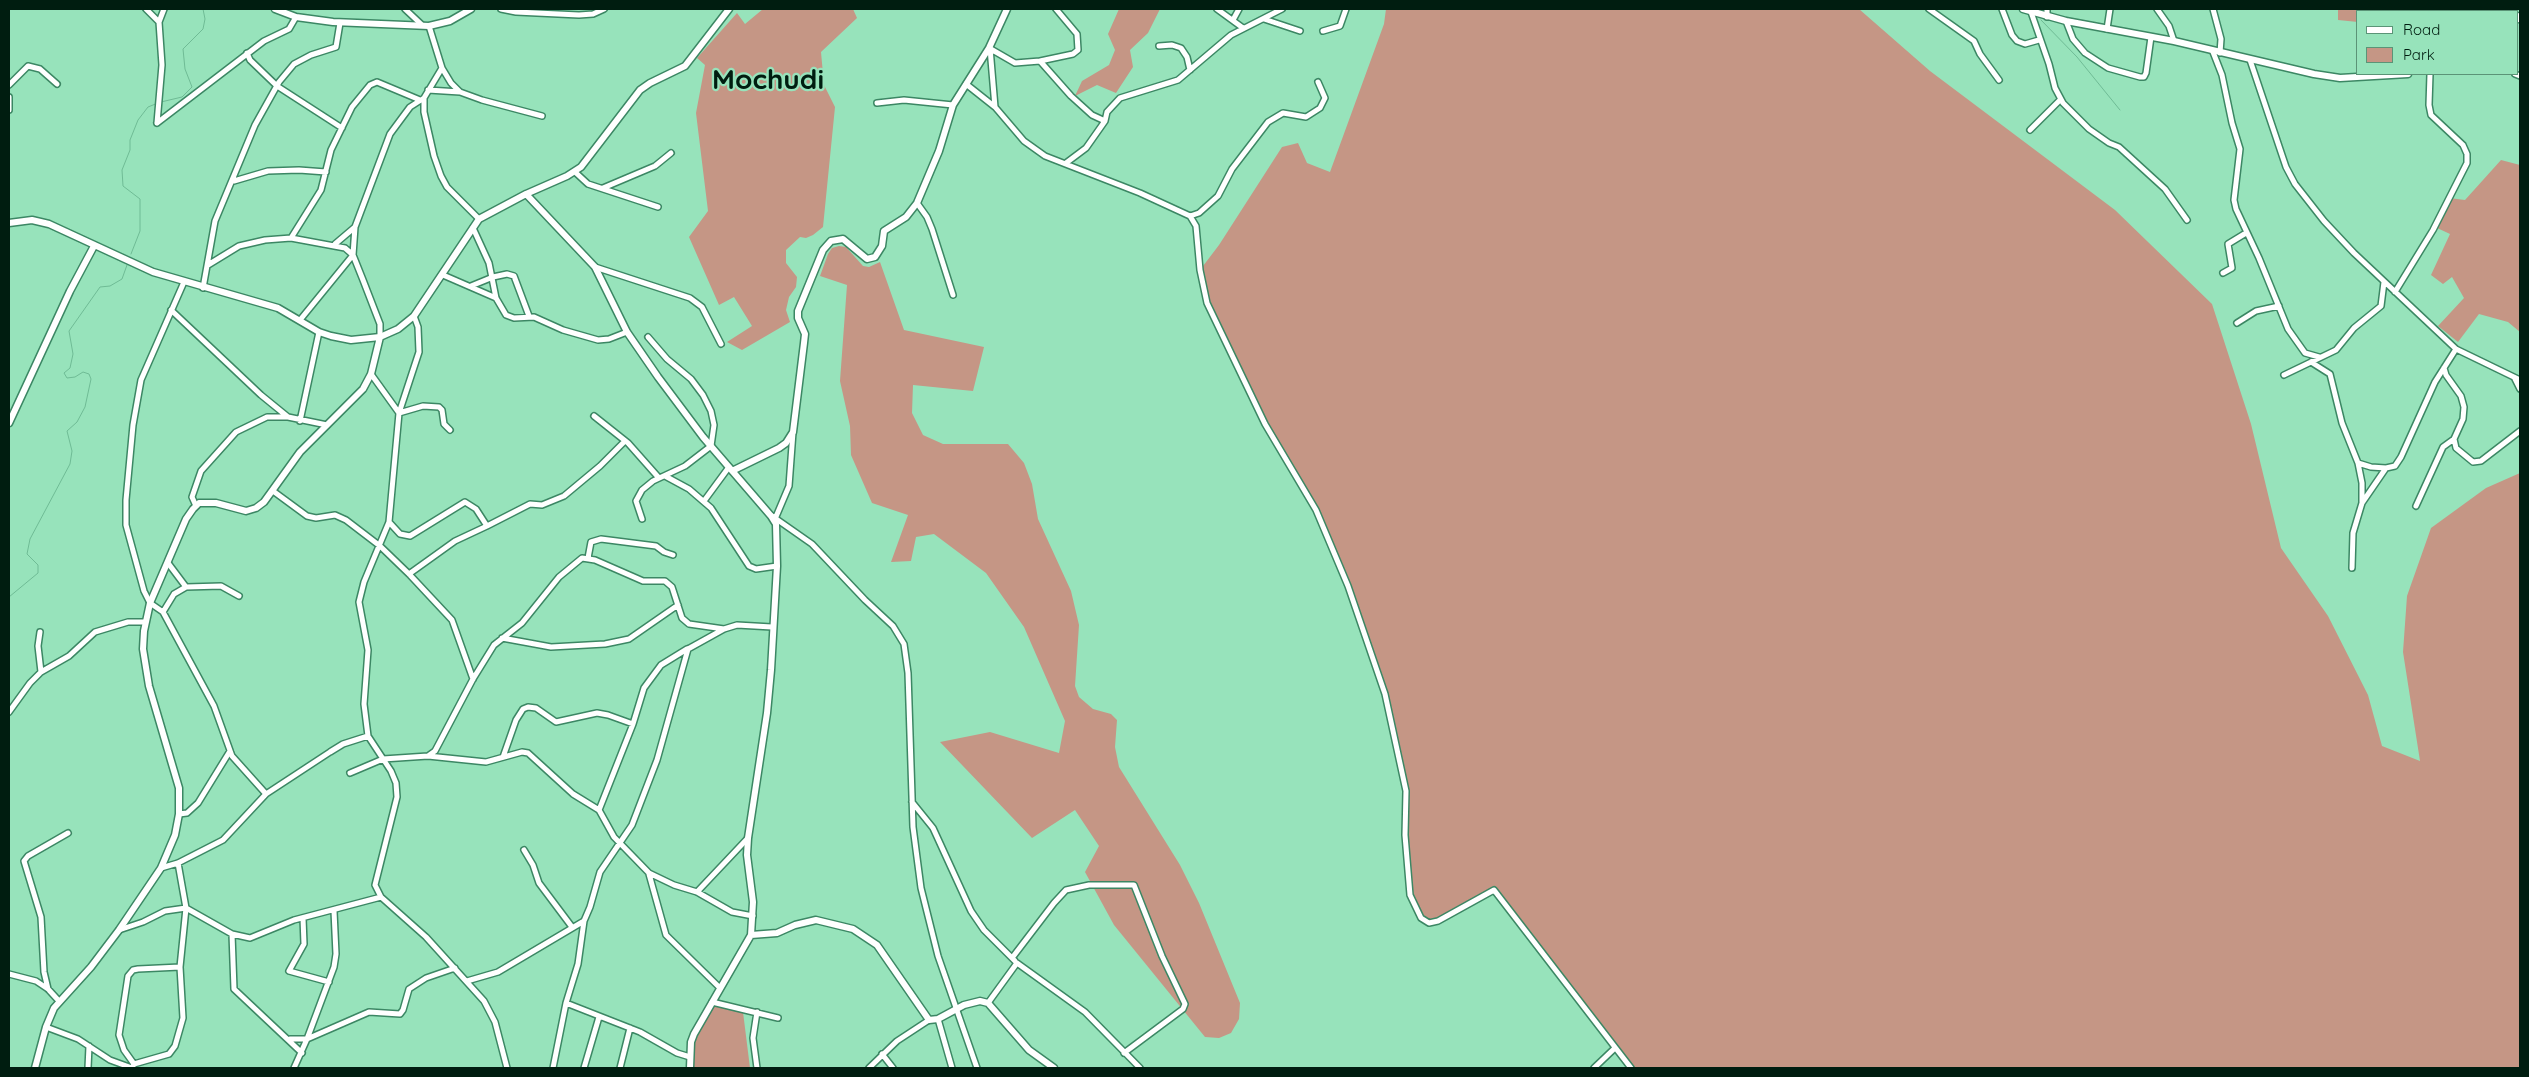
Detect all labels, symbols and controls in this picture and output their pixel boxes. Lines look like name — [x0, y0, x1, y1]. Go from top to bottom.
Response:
legend — [2356, 10, 2519, 75]
text: Road — [2403, 20, 2440, 39]
text: Park — [2403, 45, 2435, 64]
district label: Mochudi — [712, 64, 824, 98]

